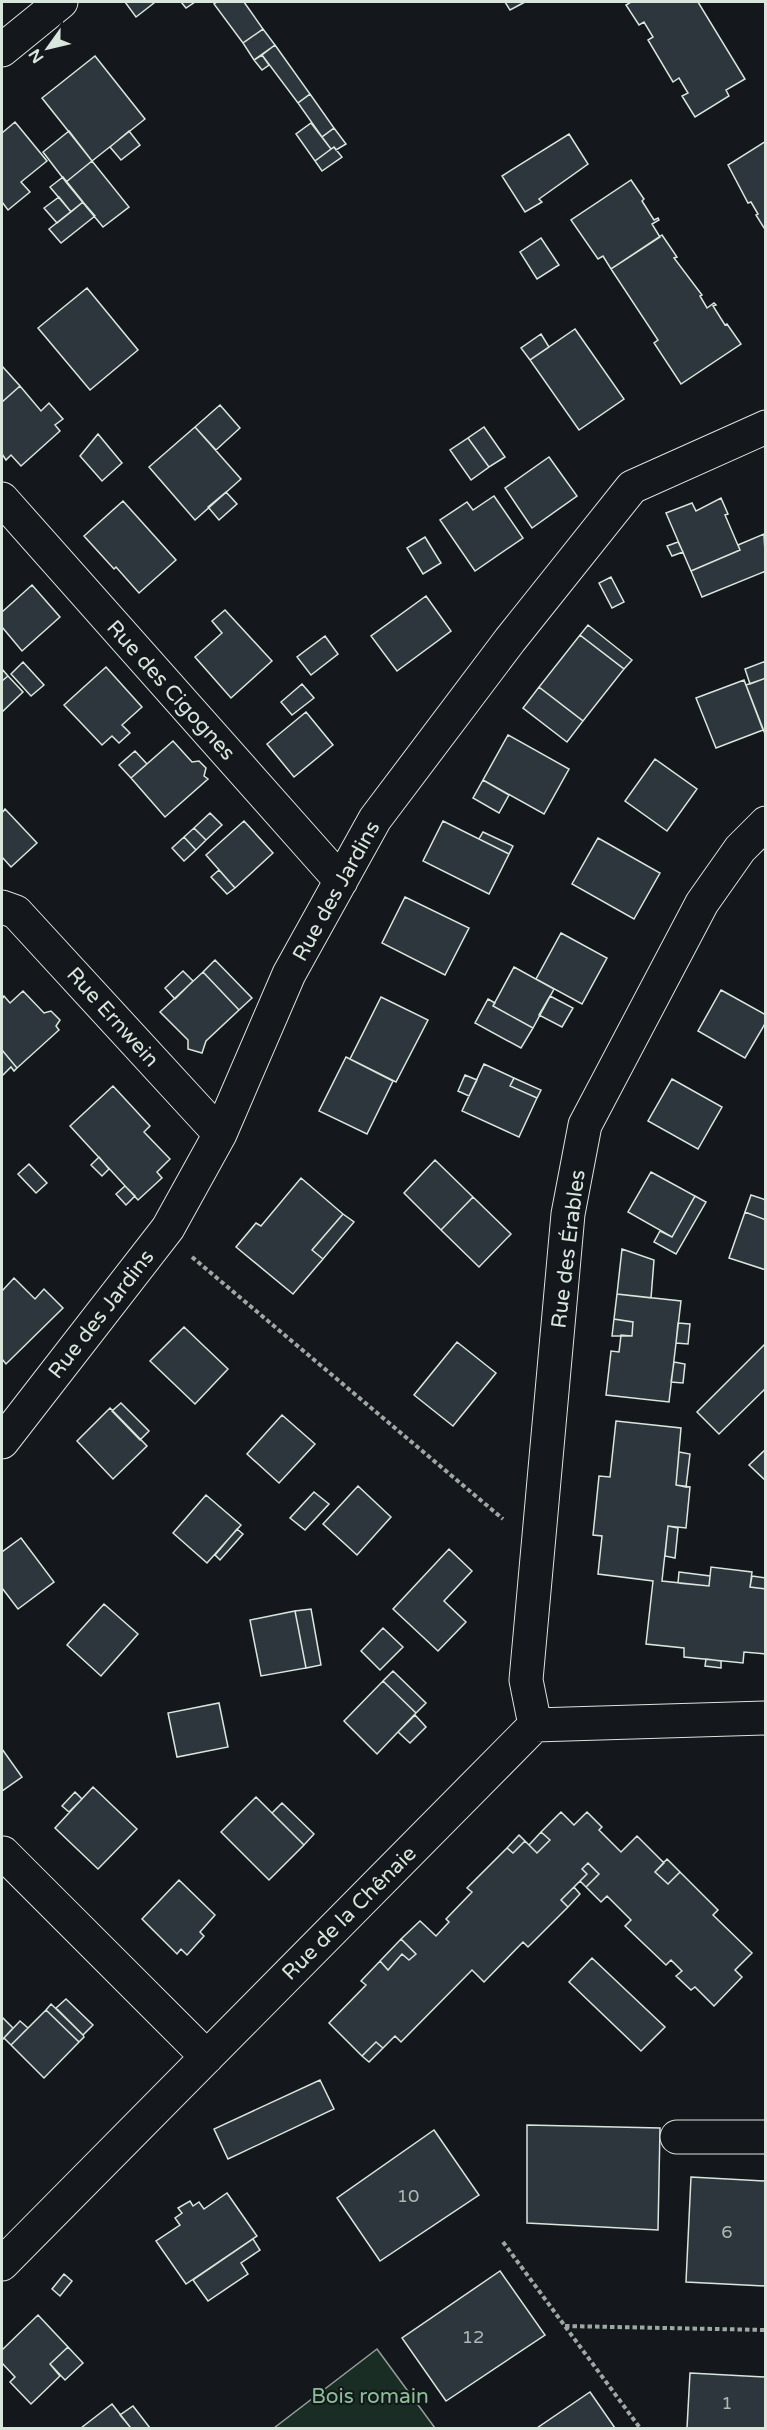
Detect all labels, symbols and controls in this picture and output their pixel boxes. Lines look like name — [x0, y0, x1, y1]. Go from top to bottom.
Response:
north arrow — [18, 18, 78, 78]
text: N — [25, 45, 48, 67]
street label: Rue des Cigognes — [101, 615, 240, 765]
street label: Rue des Jardins — [288, 817, 385, 966]
street label: Rue Ernwein — [61, 962, 164, 1072]
street label: Rue des Érables — [546, 1168, 591, 1330]
street label: Rue des Jardins — [43, 1245, 159, 1384]
street label: Rue de la Chênaie — [277, 1841, 422, 1986]
house number: 10 — [397, 2185, 419, 2207]
house number: 6 — [721, 2221, 733, 2243]
house number: 12 — [462, 2326, 484, 2348]
park label: Bois romain — [311, 2384, 429, 2409]
house number: 1 — [721, 2392, 733, 2414]

